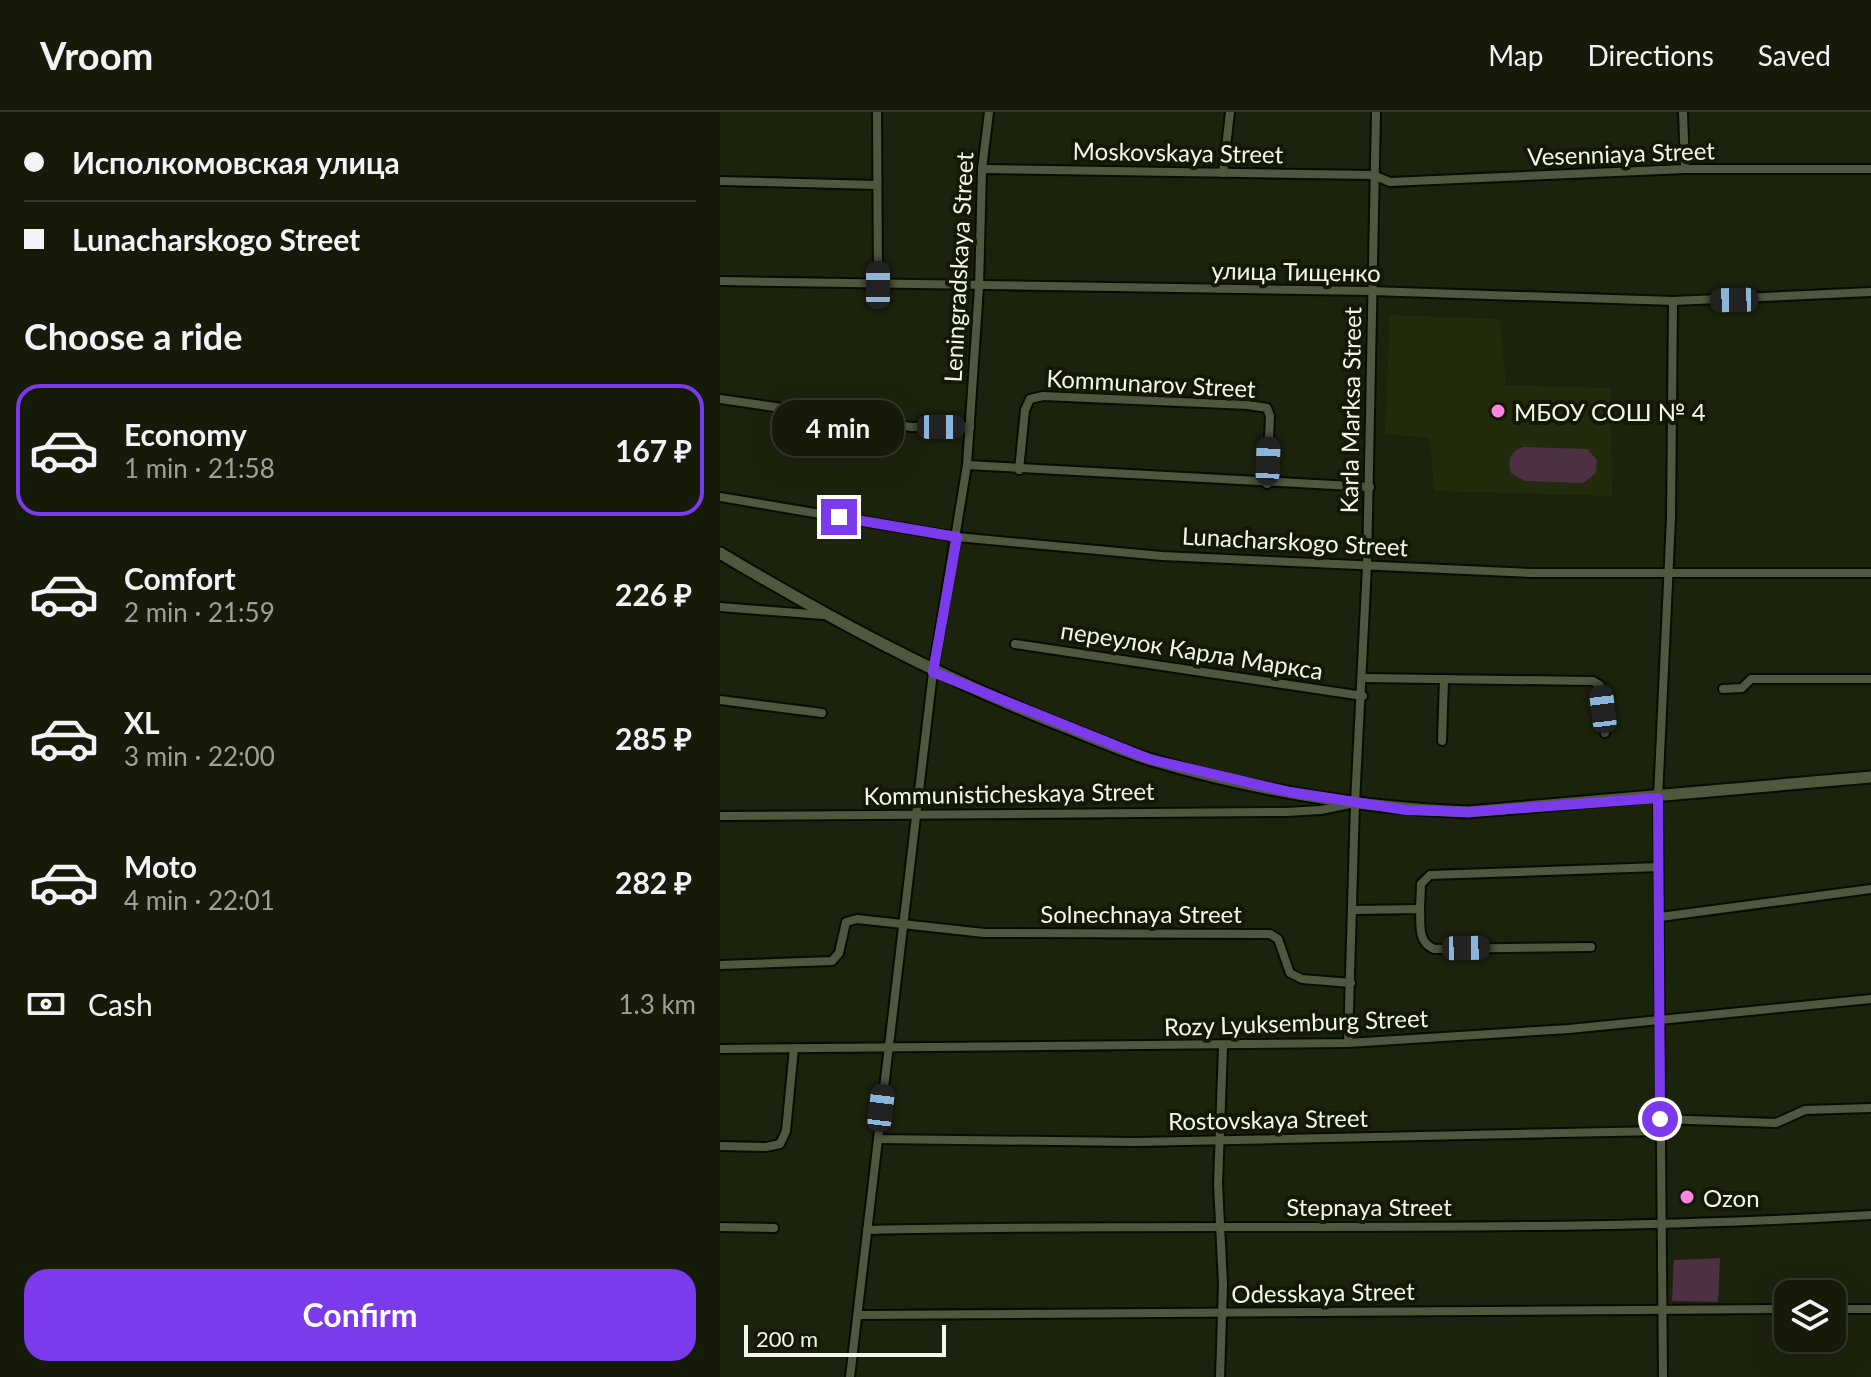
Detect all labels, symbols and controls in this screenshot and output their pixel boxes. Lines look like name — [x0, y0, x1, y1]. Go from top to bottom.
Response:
text: Vroom — [40, 32, 153, 78]
text: Map — [1488, 38, 1543, 72]
text: Directions — [1587, 38, 1714, 72]
text: Saved — [1758, 38, 1831, 72]
street label: Vesenniaya Street — [1527, 135, 1716, 171]
street label: Moskovskaya Street — [1073, 136, 1284, 168]
text: Исполкомовская улица — [72, 144, 400, 180]
street label: Leningradskaya Street — [937, 151, 979, 383]
text: Lunacharskogo Street — [72, 221, 360, 257]
street label: улица Тищенко — [1211, 255, 1381, 287]
car — [866, 261, 890, 309]
car — [1710, 288, 1758, 312]
street label: Karla Marksa Street — [1334, 306, 1366, 514]
text: Choose a ride — [24, 314, 243, 358]
street label: Kommunarov Street — [1046, 363, 1257, 403]
place label: МБОУ СОШ № 4 — [1514, 397, 1706, 426]
callout: 4 min — [773, 401, 905, 457]
marker: МБОУ СОШ № 4 — [1489, 402, 1507, 420]
text: 4 min — [806, 412, 870, 444]
icon: car — [28, 414, 100, 486]
car — [917, 415, 965, 439]
text: Economy — [124, 416, 247, 452]
text: 167 ₽ — [615, 432, 692, 468]
car — [1255, 437, 1281, 485]
text: 1 min · 21:58 — [124, 452, 275, 484]
route end — [821, 499, 857, 535]
street label: Lunacharskogo Street — [1181, 521, 1409, 561]
icon: car — [28, 558, 100, 630]
text: Comfort — [124, 560, 236, 596]
text: 226 ₽ — [615, 576, 692, 612]
text: 2 min · 21:59 — [124, 596, 275, 628]
street label: переулок Карла Маркса — [1059, 615, 1325, 685]
car — [1588, 684, 1618, 734]
icon: car — [28, 702, 100, 774]
text: XL — [124, 704, 160, 740]
text: 285 ₽ — [615, 720, 692, 756]
text: 3 min · 22:00 — [124, 740, 275, 772]
street label: Kommunisticheskaya Street — [863, 776, 1155, 810]
icon: car — [28, 846, 100, 918]
text: Moto — [124, 848, 197, 884]
text: 282 ₽ — [615, 864, 692, 900]
text: 4 min · 22:01 — [124, 884, 275, 916]
street label: Solnechnaya Street — [1040, 899, 1242, 928]
car — [1442, 936, 1490, 960]
icon: cash — [24, 982, 68, 1026]
text: Cash — [88, 986, 153, 1022]
text: 1.3 km — [618, 988, 696, 1020]
street label: Rozy Lyuksemburg Street — [1163, 1003, 1429, 1041]
car — [866, 1083, 896, 1133]
route start — [1642, 1101, 1678, 1137]
street label: Rostovskaya Street — [1168, 1103, 1369, 1135]
place label: Ozon — [1703, 1183, 1760, 1212]
marker: Ozon — [1678, 1188, 1696, 1206]
street label: Stepnaya Street — [1286, 1192, 1452, 1221]
button: Confirm — [24, 1269, 696, 1361]
street label: Odesskaya Street — [1231, 1276, 1415, 1308]
map controls — [1774, 1280, 1846, 1352]
button: layers — [1774, 1280, 1846, 1352]
scale bar — [744, 1321, 946, 1357]
text: 200 m — [756, 1325, 818, 1352]

